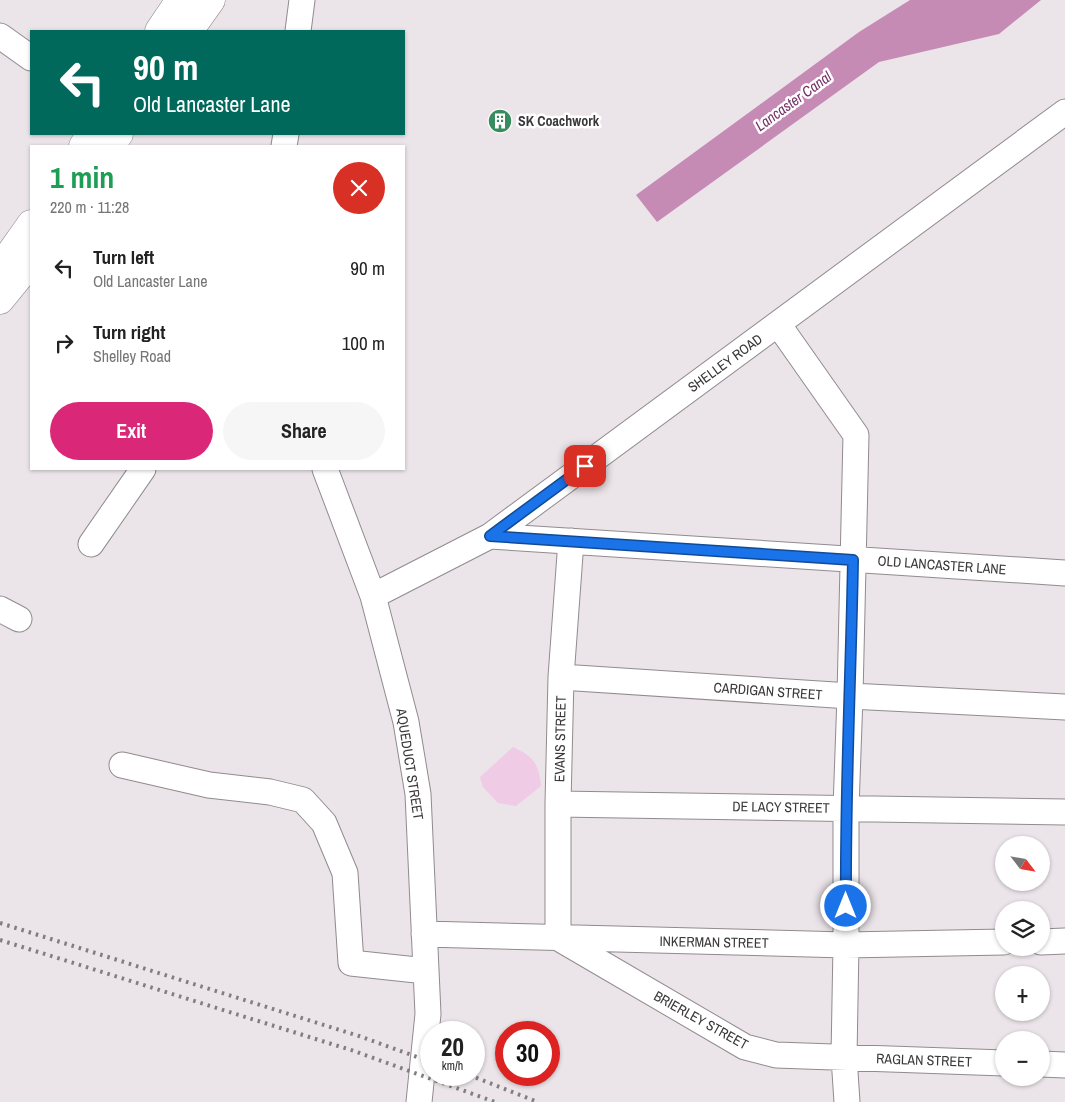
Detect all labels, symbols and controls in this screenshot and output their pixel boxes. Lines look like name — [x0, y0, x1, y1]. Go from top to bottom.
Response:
text: 90 m — [133, 44, 198, 91]
icon: left — [50, 50, 115, 115]
water label: Lancaster Canal — [751, 66, 836, 136]
text: Old Lancaster Lane — [133, 89, 290, 119]
building icon: SK Coachwork — [487, 108, 513, 134]
place label: SK Coachwork — [518, 112, 600, 130]
text: 1 min — [50, 157, 114, 197]
button: close — [333, 162, 385, 214]
text: 220 m · 11:28 — [50, 196, 129, 218]
text: Turn left — [93, 244, 154, 270]
icon: left — [50, 254, 78, 282]
text: 90 m — [350, 255, 385, 281]
text: Old Lancaster Lane — [93, 270, 208, 292]
text: Turn right — [93, 319, 165, 345]
icon: right — [50, 329, 78, 357]
text: 100 m — [342, 330, 385, 356]
street label: SHELLEY ROAD — [684, 330, 766, 396]
text: Shelley Road — [93, 345, 171, 367]
button: Exit — [50, 402, 213, 460]
button: Share — [223, 402, 385, 460]
pin — [564, 445, 606, 487]
icon: arrive — [571, 452, 599, 480]
street label: OLD LANCASTER LANE — [877, 552, 1007, 578]
street label: CARDIGAN STREET — [713, 678, 823, 704]
street label: EVANS STREET — [550, 696, 570, 782]
street label: AQUEDUCT STREET — [392, 706, 428, 821]
street label: DE LACY STREET — [732, 797, 830, 817]
north arrow — [995, 836, 1050, 891]
map controls — [995, 836, 1050, 1086]
position arrow — [819, 879, 871, 931]
button: layers — [995, 901, 1050, 956]
street label: INKERMAN STREET — [659, 932, 769, 952]
button: + — [995, 966, 1050, 1021]
street label: BRIERLEY STREET — [651, 987, 751, 1053]
speed limit sign: 30 — [495, 1021, 560, 1086]
text: 20 — [441, 1030, 464, 1064]
button: − — [995, 1031, 1050, 1086]
street label: RAGLAN STREET — [876, 1049, 972, 1071]
text: km/h — [442, 1058, 463, 1074]

